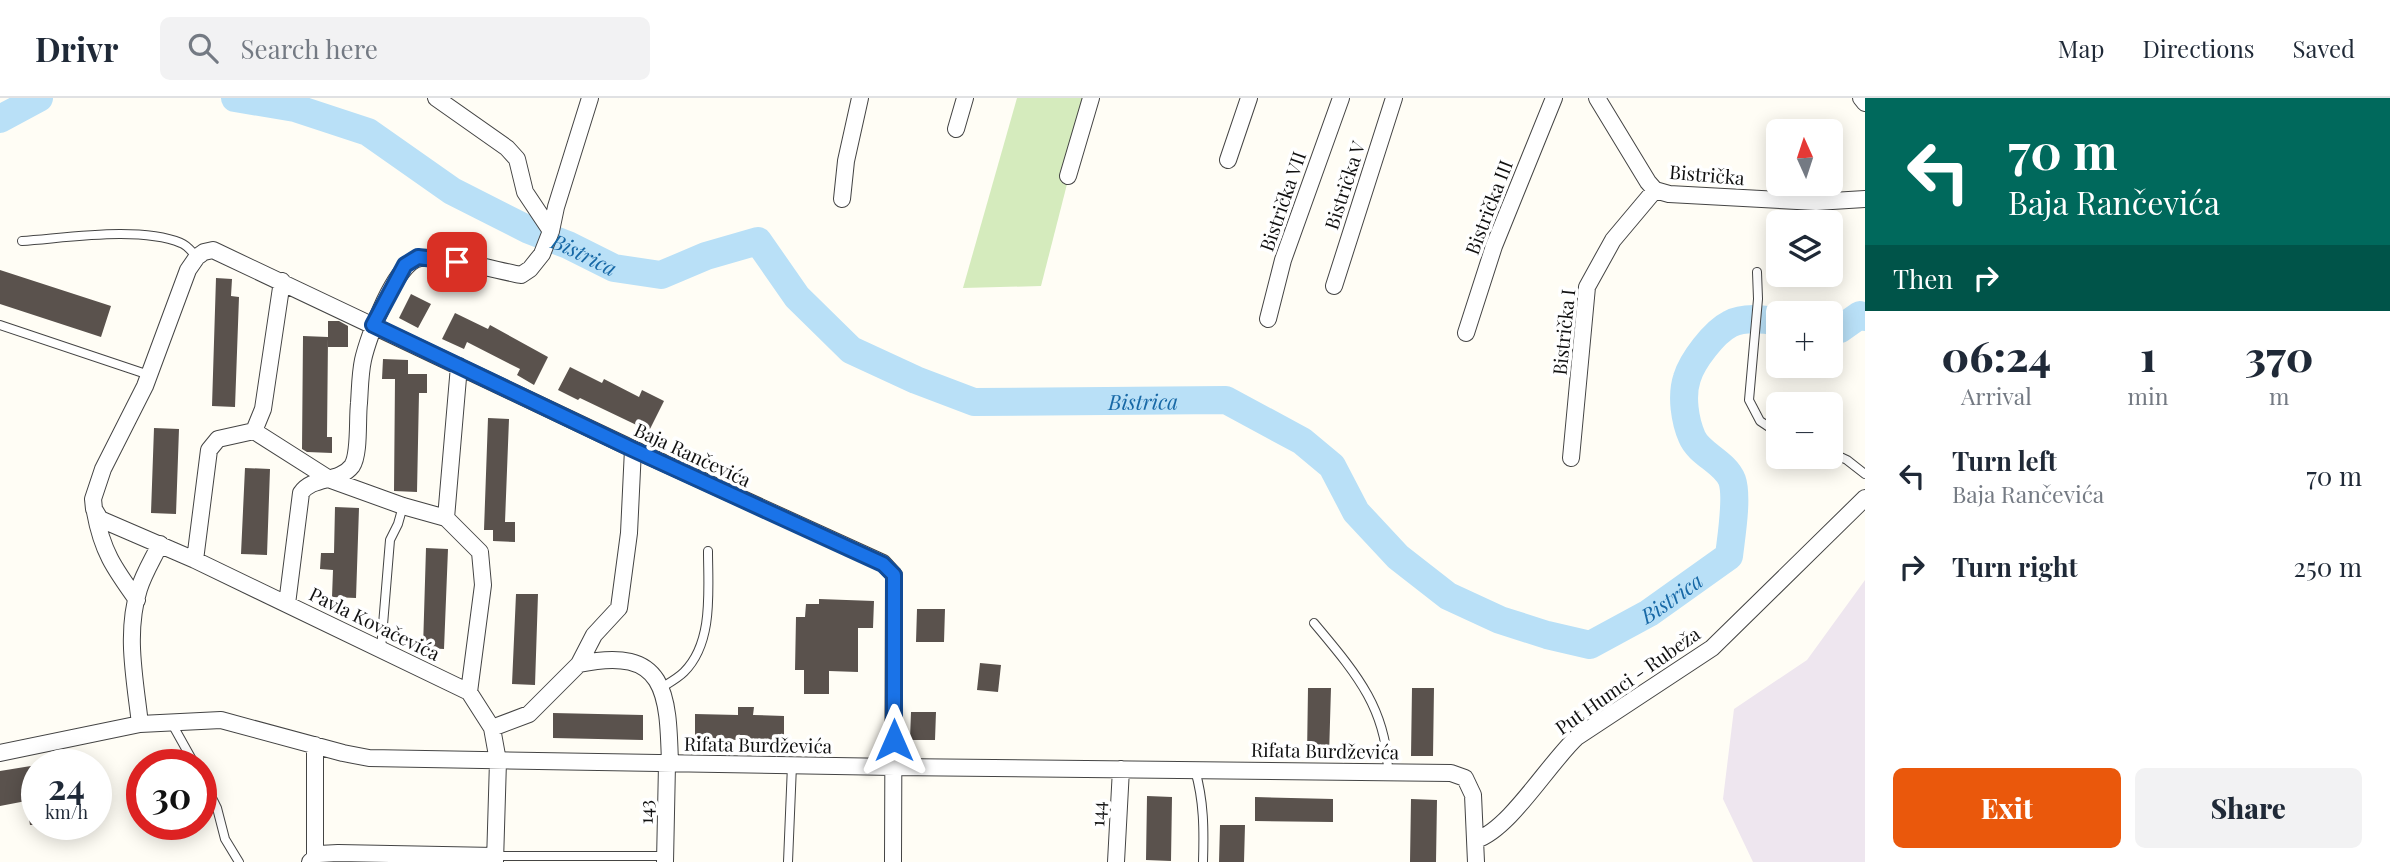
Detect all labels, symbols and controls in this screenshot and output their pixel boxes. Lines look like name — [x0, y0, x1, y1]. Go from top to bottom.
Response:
search box — [160, 17, 650, 80]
text: Drivr — [35, 26, 118, 70]
icon: search — [184, 29, 222, 67]
text: Search here — [240, 31, 378, 66]
text: Map — [2058, 32, 2104, 64]
text: Directions — [2142, 32, 2255, 64]
text: Saved — [2293, 32, 2355, 64]
text: 70 m — [2008, 117, 2118, 182]
north arrow — [1766, 119, 1843, 196]
map controls — [1766, 119, 1843, 469]
icon: left — [1893, 126, 1984, 217]
street label: Bistrička V — [1318, 137, 1371, 232]
street label: Bistrička VII — [1253, 147, 1311, 255]
street label: Bistrička III — [1458, 156, 1518, 258]
street label: Bistrička — [1668, 158, 1746, 190]
text: Baja Rančevića — [2008, 180, 2220, 223]
button: layers — [1766, 210, 1843, 287]
water label: Bistrica — [547, 226, 622, 281]
pin — [427, 232, 487, 292]
icon: arrive — [438, 243, 476, 281]
icon: right — [1967, 259, 2005, 297]
text: Then — [1893, 261, 1953, 296]
street label: Bistrička I — [1546, 288, 1580, 376]
button: + — [1766, 301, 1843, 378]
text: 06:24 — [1941, 327, 2051, 383]
text: 1 — [2140, 327, 2156, 383]
text: 370 — [2245, 327, 2314, 383]
text: Arrival — [1961, 380, 2032, 411]
text: min — [2128, 380, 2169, 411]
text: m — [2269, 380, 2289, 411]
water label: Bistrica — [1107, 386, 1178, 415]
button: − — [1766, 392, 1843, 469]
street label: Baja Rančevića — [631, 416, 756, 493]
text: Turn left — [1952, 443, 2057, 478]
icon: left — [1893, 457, 1931, 495]
text: 70 m — [2306, 458, 2362, 493]
text: Baja Rančevića — [1952, 478, 2104, 509]
icon: right — [1893, 548, 1931, 586]
text: Turn right — [1952, 549, 2078, 584]
text: 250 m — [2294, 549, 2362, 584]
water label: Bistrica — [1634, 566, 1708, 630]
street label: Pavla Kovačevića — [305, 580, 445, 666]
street label: Put Humci - Rubeža — [1549, 620, 1705, 740]
position arrow — [857, 703, 931, 777]
street label: Rifata Burdževića — [684, 730, 833, 758]
street label: Rifata Burdževića — [1251, 736, 1400, 764]
speed limit sign: 30 — [126, 749, 217, 840]
text: 24 — [48, 762, 85, 809]
button: Exit — [1893, 768, 2121, 848]
button: Share — [2135, 768, 2362, 848]
street label: 143 — [632, 799, 658, 825]
text: km/h — [45, 800, 88, 824]
street label: 144 — [1083, 800, 1111, 828]

